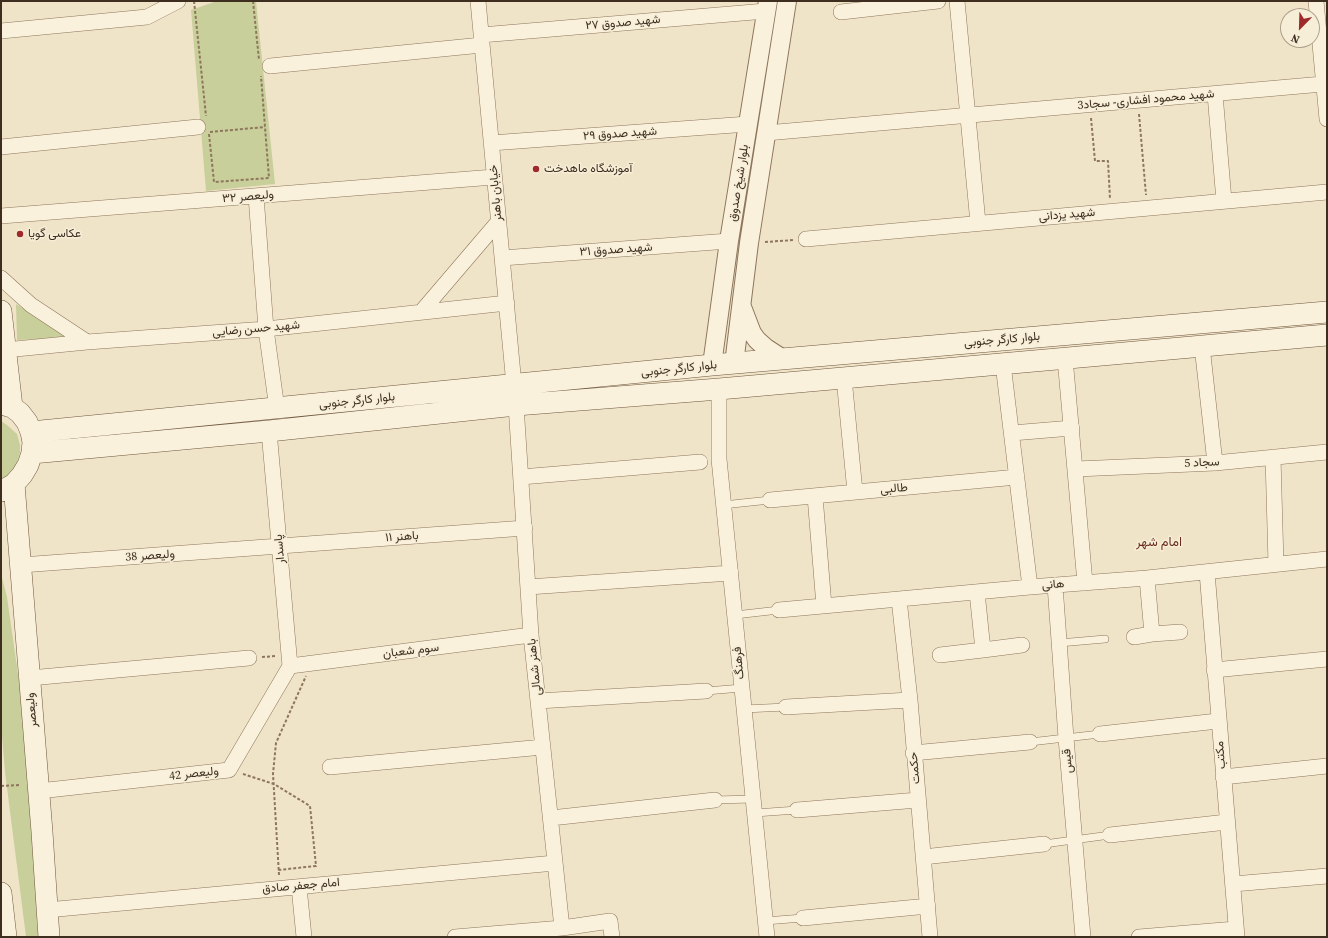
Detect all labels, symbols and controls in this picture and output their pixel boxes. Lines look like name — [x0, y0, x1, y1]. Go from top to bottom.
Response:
north arrow — [1280, 8, 1320, 48]
street label: شهید صدوق ۲۷ — [585, 13, 661, 33]
text: N — [1289, 30, 1302, 47]
street label: شهید محمود افشاری- سجاد3 — [1077, 87, 1215, 113]
street label: شهید صدوق ۲۹ — [583, 124, 657, 144]
street label: بلوار شیخ صدوق — [726, 143, 752, 223]
place label: آموزشگاه ماهدخت — [544, 162, 632, 176]
street label: خیابان باهنر — [486, 164, 506, 222]
marker: آموزشگاه ماهدخت — [531, 164, 541, 174]
street label: ولیعصر ۳۲ — [221, 188, 275, 206]
street label: شهید یزدانی — [1038, 205, 1096, 225]
place label: عکاسی گویا — [28, 227, 81, 241]
marker: عکاسی گویا — [15, 229, 25, 239]
street label: شهید صدوق ۳۱ — [579, 240, 653, 260]
street label: شهید حسن رضایی — [211, 318, 301, 340]
street label: بلوار کارگر جنوبی — [963, 329, 1041, 351]
street label: بلوار کارگر جنوبی — [640, 358, 718, 380]
street label: بلوار کارگر جنوبی — [318, 390, 396, 412]
street label: سجاد 5 — [1184, 455, 1220, 471]
street label: طالبی — [880, 481, 908, 497]
street label: باهنر ۱۱ — [385, 529, 419, 545]
street label: پاسدار — [272, 534, 288, 564]
district label: امام شهر — [1136, 535, 1182, 551]
street label: ولیعصر 38 — [125, 547, 175, 565]
street label: هانی — [1041, 577, 1065, 593]
street label: باهنر شمالی — [525, 638, 545, 696]
street label: سوم شعبان — [382, 640, 440, 662]
street label: فرهنگ — [730, 646, 748, 680]
street label: ولیعصر — [23, 692, 41, 728]
street label: مکتب — [1213, 740, 1229, 770]
street label: قیس — [1060, 748, 1076, 774]
street label: حکمت — [906, 751, 924, 785]
street label: ولیعصر 42 — [169, 764, 219, 784]
street label: امام جعفر صادق — [262, 875, 340, 897]

